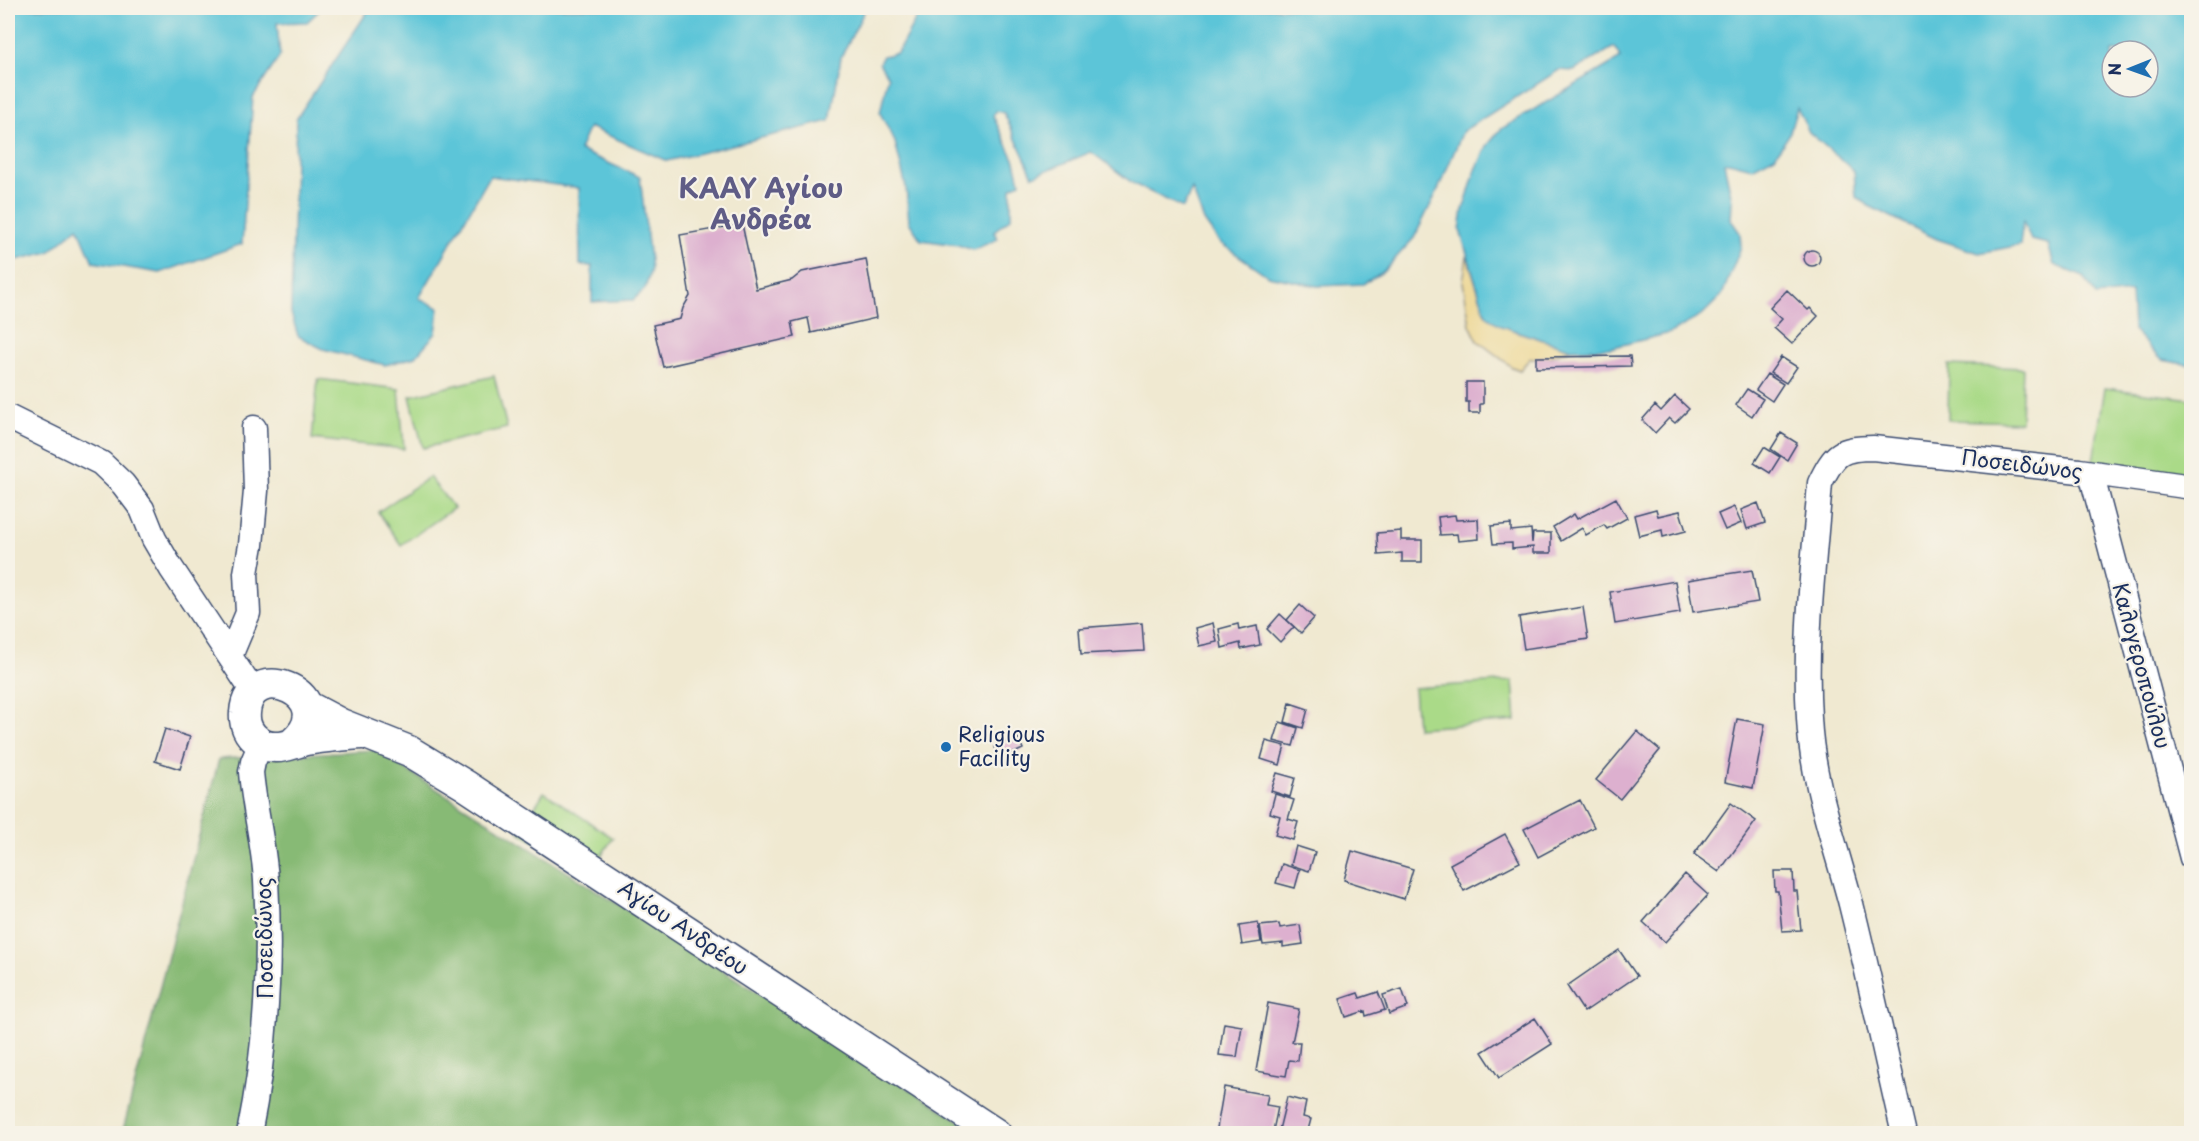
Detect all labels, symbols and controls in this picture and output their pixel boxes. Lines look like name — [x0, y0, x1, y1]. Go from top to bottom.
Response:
north arrow — [2100, 39, 2160, 99]
text: N — [2102, 63, 2126, 76]
district label: ΚΑΑΥ Αγίου Ανδρέα — [679, 166, 843, 238]
street label: Ποσειδώνος — [1960, 440, 2085, 486]
street label: Καλογεροπούλου — [2105, 579, 2180, 752]
place label: Religious Facility — [958, 717, 1045, 773]
marker: Religious Facility — [939, 740, 953, 754]
street label: Αγίου Ανδρέου — [613, 871, 756, 982]
street label: Ποσειδώνος — [246, 877, 280, 999]

